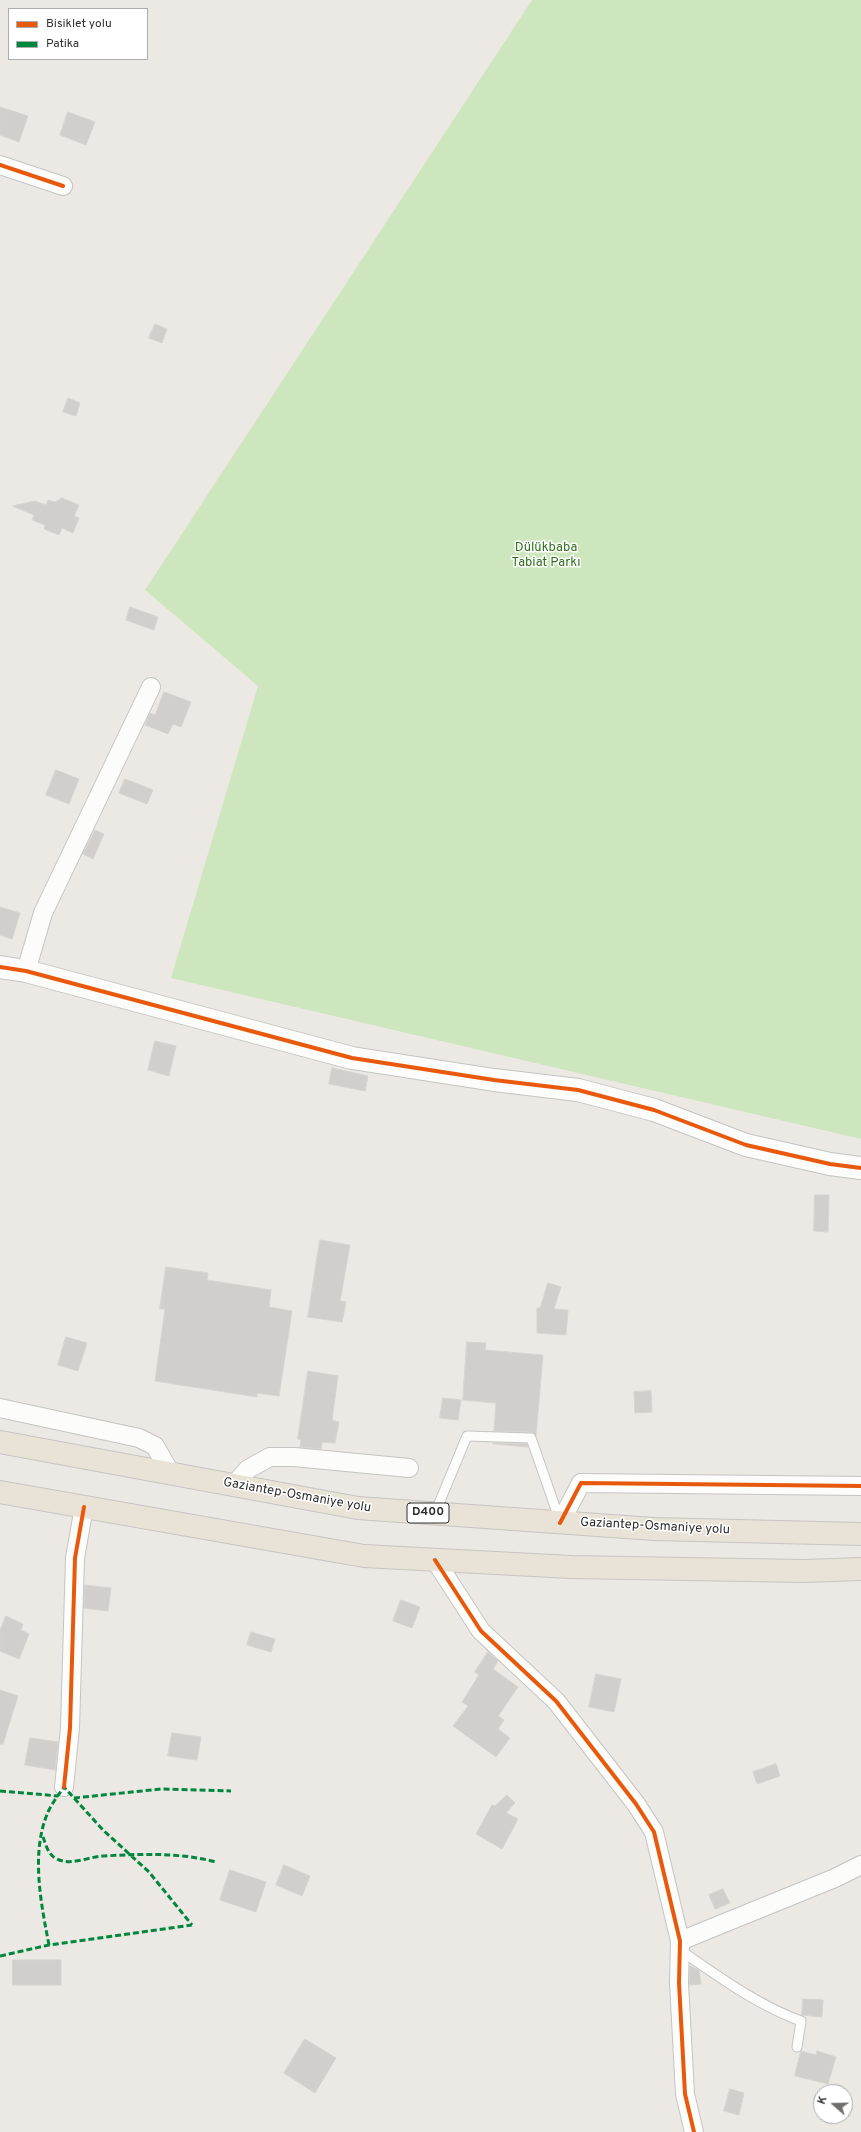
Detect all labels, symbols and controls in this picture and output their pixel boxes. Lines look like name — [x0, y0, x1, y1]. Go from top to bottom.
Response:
legend — [8, 8, 148, 60]
text: Bisiklet yolu — [46, 16, 112, 32]
text: Patika — [46, 36, 79, 52]
park label: Dülükbaba Tabiat Parkı — [511, 540, 581, 571]
street label: Gaziantep-Osmaniye yolu — [222, 1475, 372, 1517]
road number: D400 — [407, 1503, 449, 1523]
street label: Gaziantep-Osmaniye yolu — [580, 1515, 730, 1539]
north arrow — [813, 2084, 853, 2124]
text: K — [815, 2094, 831, 2106]

